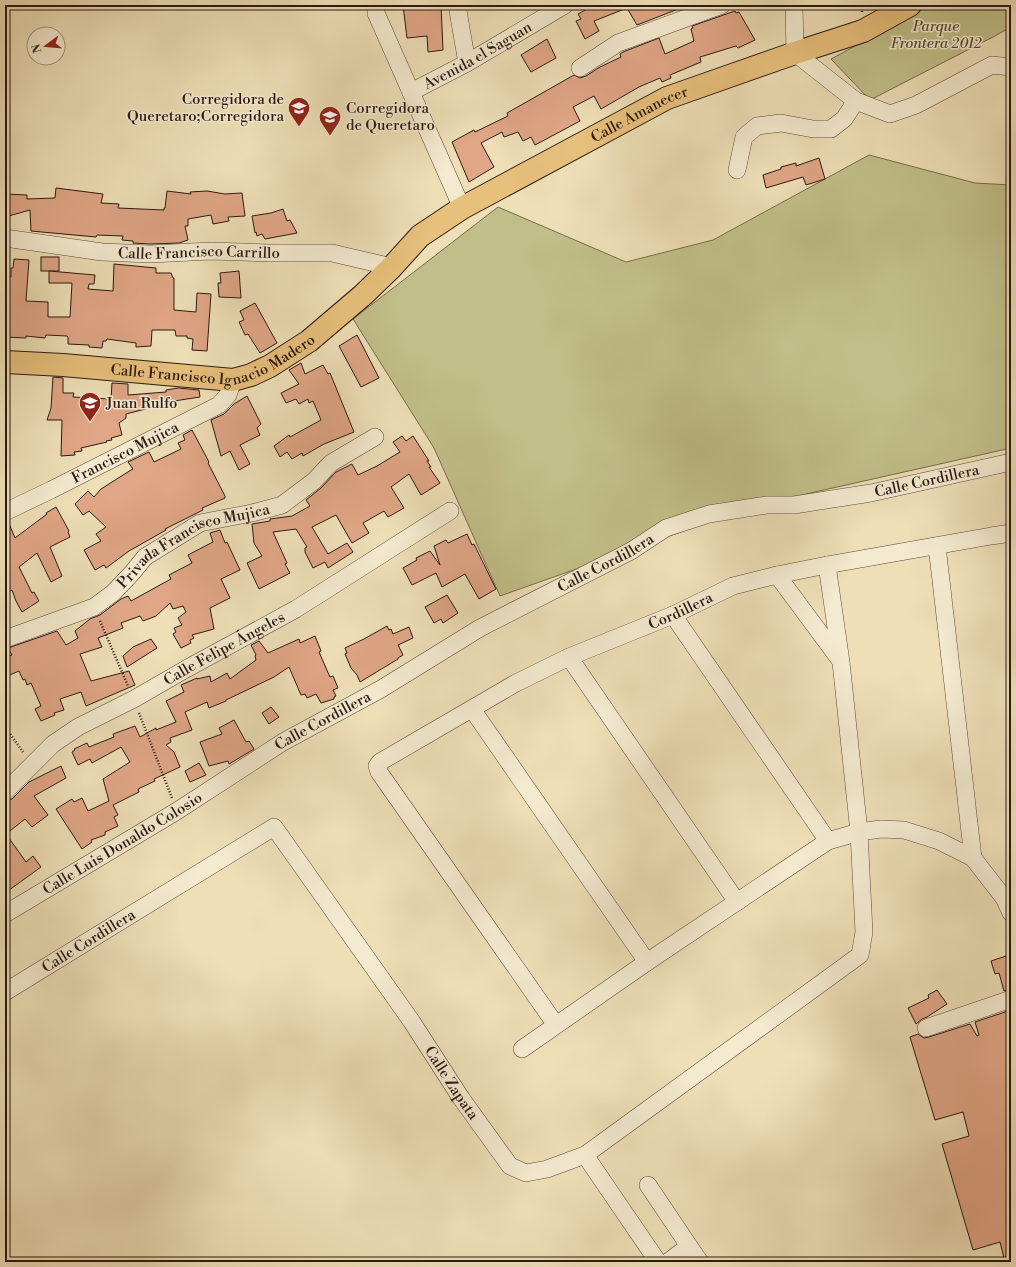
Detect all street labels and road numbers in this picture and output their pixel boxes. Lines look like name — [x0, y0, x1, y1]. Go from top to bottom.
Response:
street label: Avenida el Saguan — [419, 17, 535, 94]
street label: Calle Amanecer — [587, 82, 691, 147]
street label: Calle Francisco Carrillo — [118, 241, 280, 264]
street label: Calle Francisco Ignacio Madero — [110, 330, 319, 389]
street label: Francisco Mujica — [68, 417, 182, 488]
street label: Calle Cordillera — [873, 460, 981, 501]
street label: Privada Francisco Mujica — [113, 499, 272, 592]
street label: Calle Cordillera — [554, 529, 658, 596]
street label: Cordillera — [645, 588, 716, 634]
street label: Calle Felipe Ángeles — [160, 607, 288, 690]
street label: Calle Cordillera — [271, 687, 374, 754]
street label: Calle Luis Donaldo Colosio — [39, 788, 206, 899]
street label: Calle Cordillera — [38, 905, 139, 977]
street label: Calle Zapata — [420, 1042, 483, 1124]

